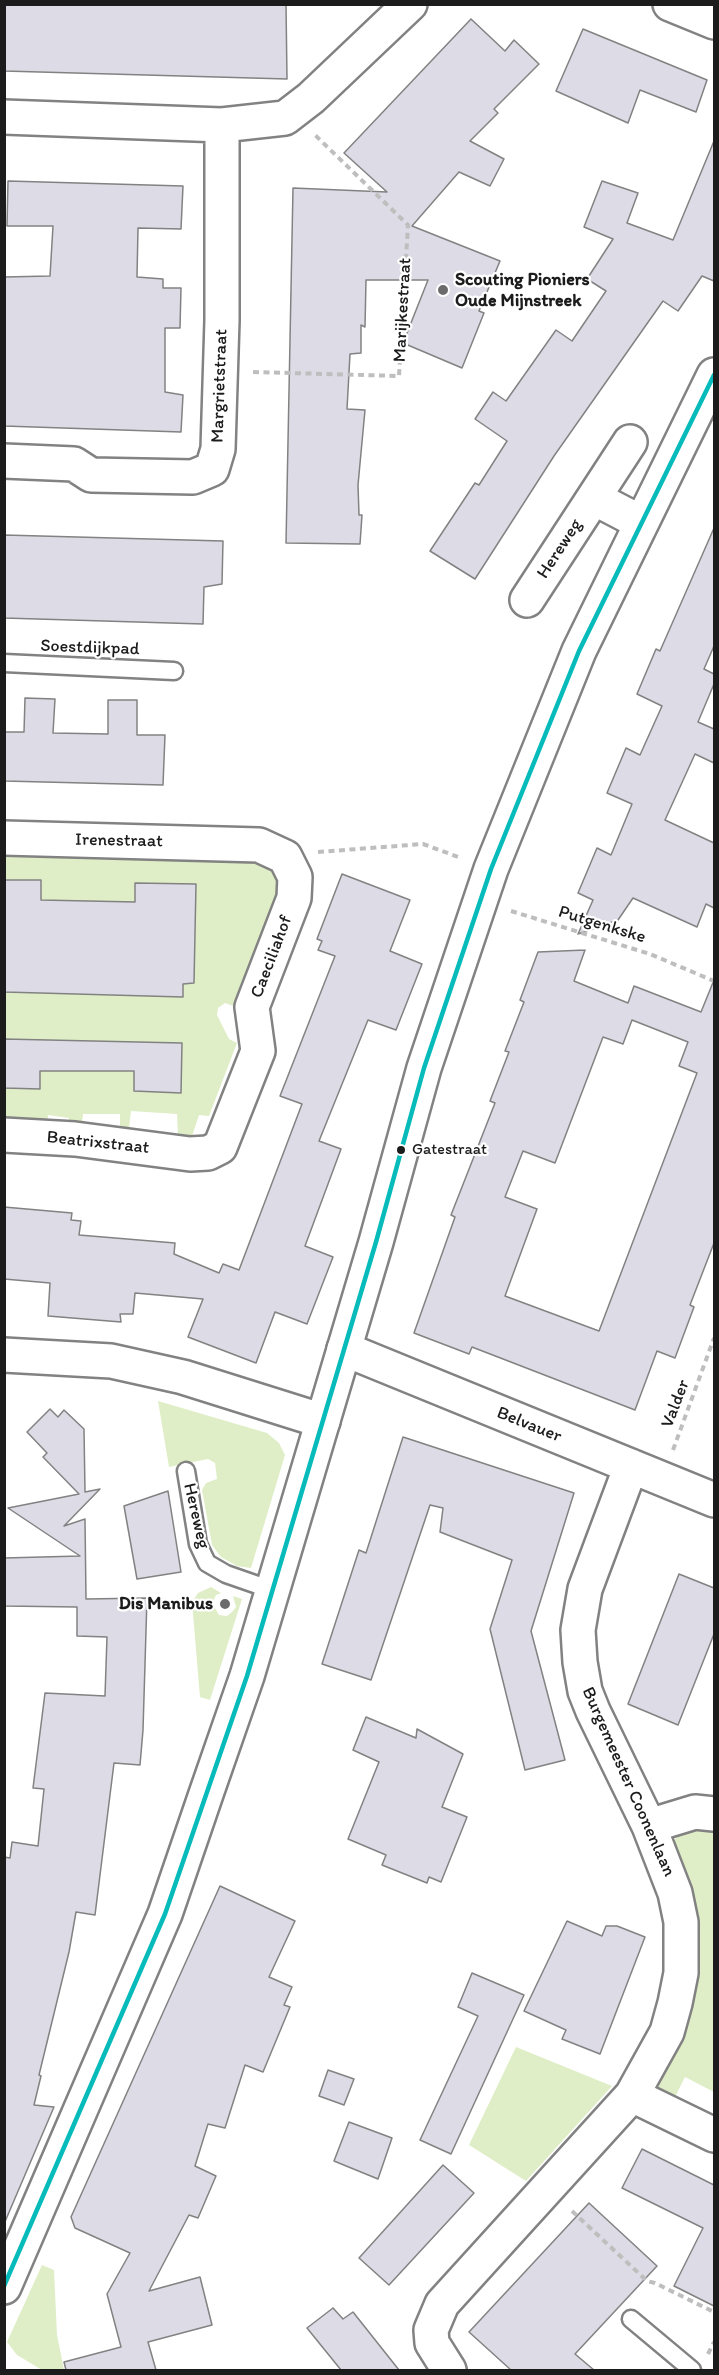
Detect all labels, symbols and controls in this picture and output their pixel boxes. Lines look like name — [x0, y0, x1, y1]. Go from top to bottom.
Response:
street label: Marijkestraat — [389, 257, 417, 363]
place label: Scouting Pioniers Oude Mijnstreek — [455, 269, 590, 312]
marker: Scouting Pioniers Oude Mijnstreek — [436, 283, 450, 297]
street label: Margrietstraat — [207, 329, 233, 443]
street label: Hereweg — [533, 515, 587, 583]
street label: Soestdijkpad — [40, 635, 140, 661]
street label: Irenestraat — [75, 829, 163, 853]
street label: Putgenkske — [556, 901, 648, 949]
street label: Caeciliahof — [246, 913, 298, 1001]
street label: Beatrixstraat — [46, 1127, 150, 1159]
place label: Gatestraat — [412, 1140, 487, 1160]
marker: Gatestraat — [395, 1144, 407, 1156]
street label: Valder — [657, 1377, 695, 1431]
street label: Belvauer — [493, 1402, 565, 1448]
street label: Hereweg — [178, 1481, 214, 1551]
place label: Dis Manibus — [119, 1593, 213, 1615]
marker: Dis Manibus — [218, 1597, 232, 1611]
street label: Burgemeester Coonenlaan — [576, 1684, 680, 1880]

